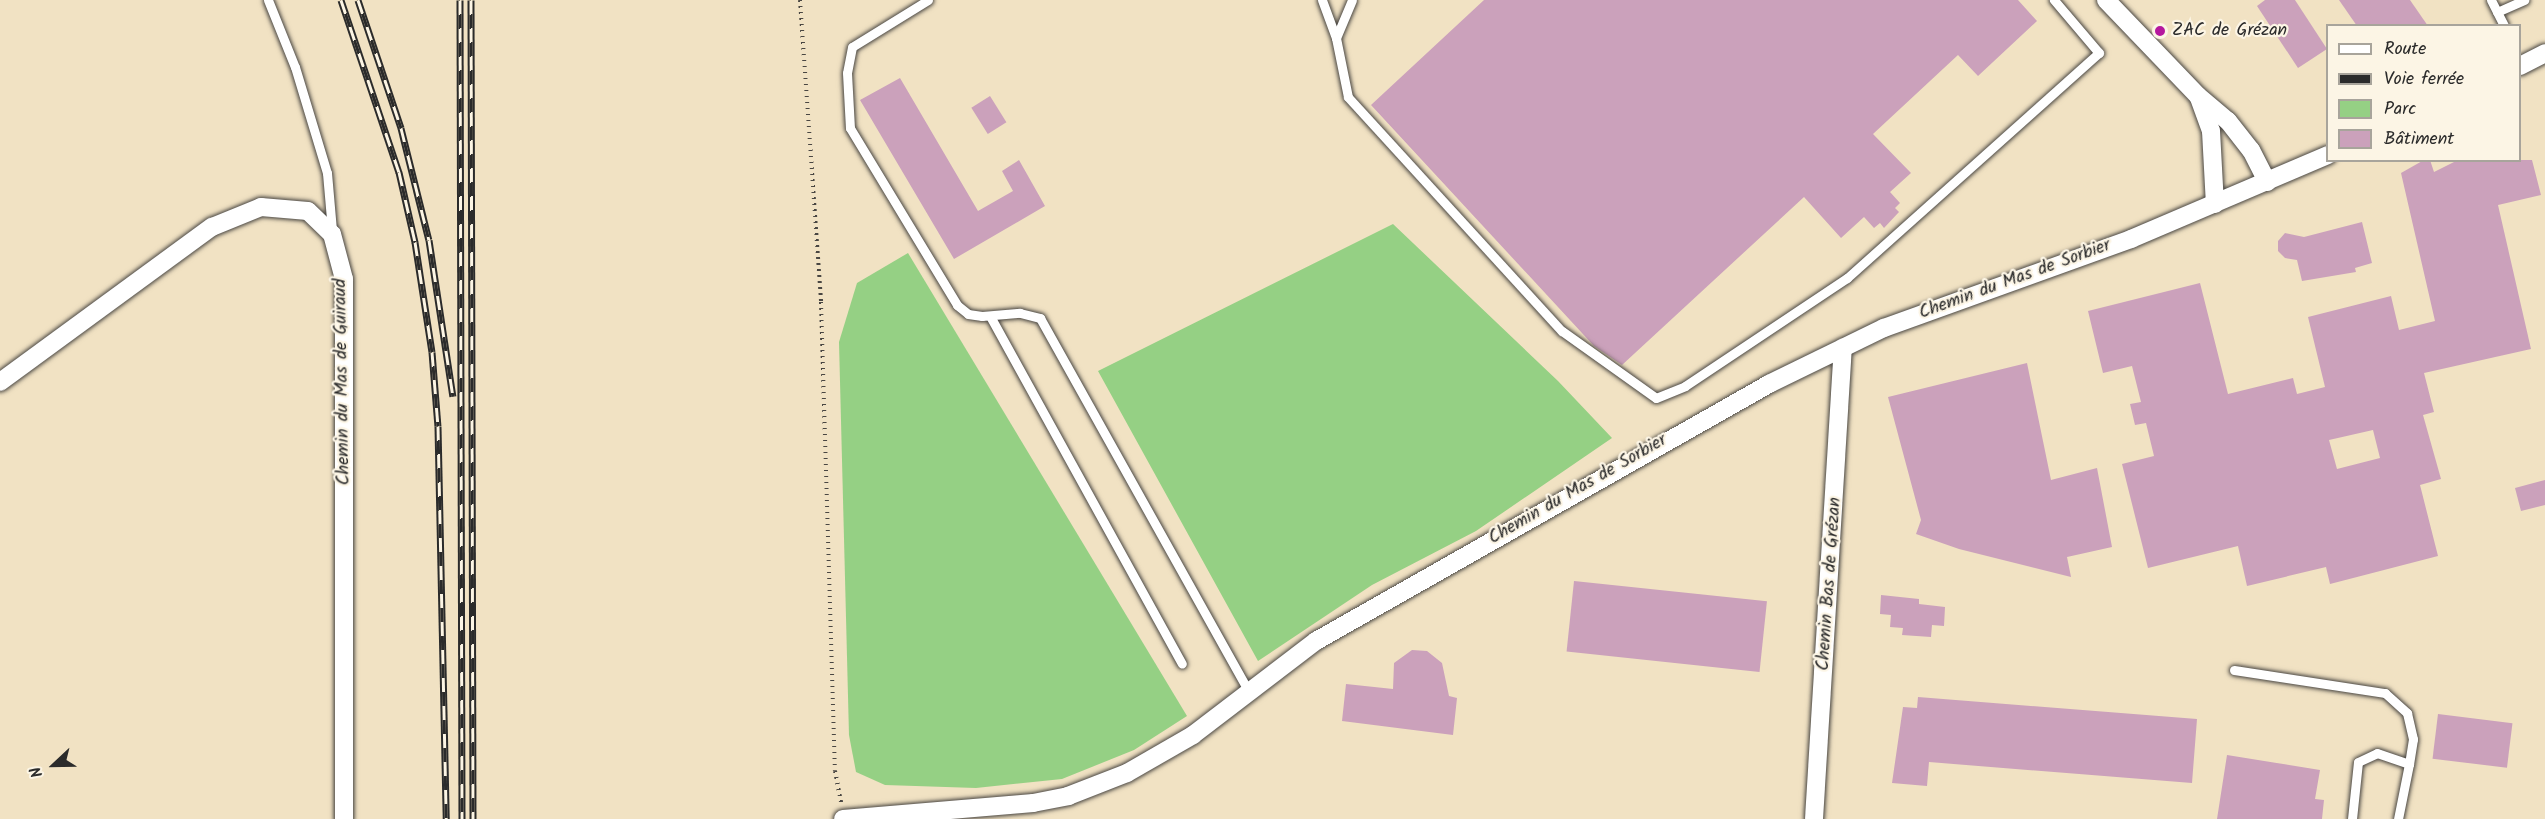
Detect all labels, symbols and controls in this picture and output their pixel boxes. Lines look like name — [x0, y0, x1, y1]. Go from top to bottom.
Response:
place label: ZAC de Grézan — [2172, 20, 2287, 42]
marker: ZAC de Grézan — [2153, 24, 2167, 38]
legend — [2326, 24, 2521, 162]
text: Route — [2384, 35, 2426, 64]
text: Voie ferrée — [2384, 65, 2464, 94]
text: Parc — [2384, 95, 2416, 124]
text: Bâtiment — [2384, 125, 2454, 154]
street label: Chemin du Mas de Sorbier — [1916, 235, 2114, 325]
street label: Chemin du Mas de Guiraud — [330, 279, 356, 485]
street label: Chemin du Mas de Sorbier — [1485, 430, 1671, 550]
street label: Chemin Bas de Grézan — [1813, 497, 1847, 671]
north arrow — [24, 735, 84, 795]
text: N — [23, 763, 50, 781]

